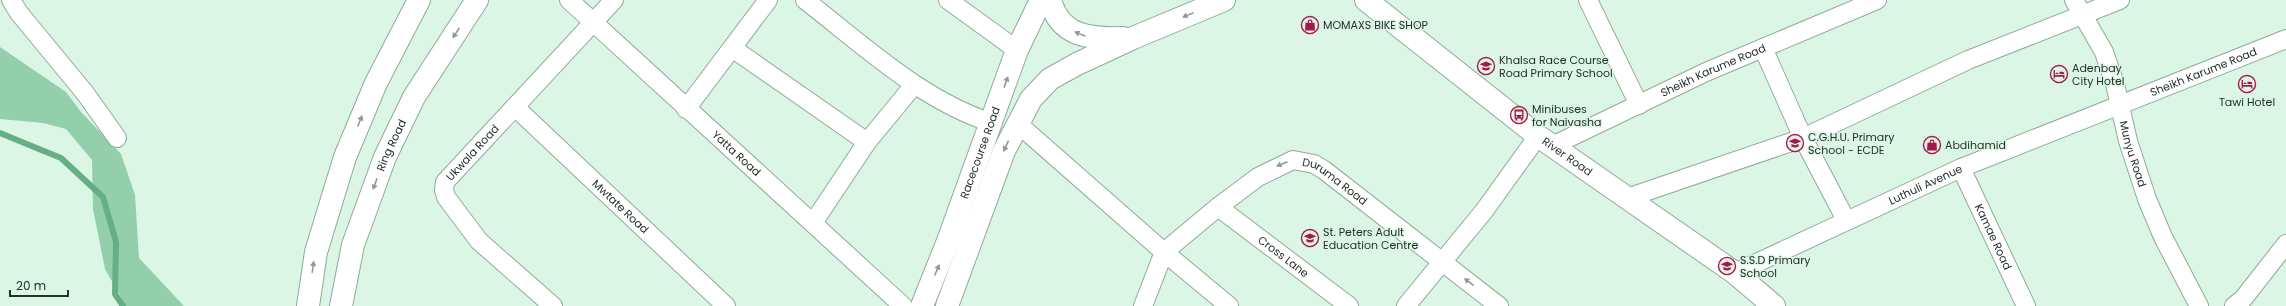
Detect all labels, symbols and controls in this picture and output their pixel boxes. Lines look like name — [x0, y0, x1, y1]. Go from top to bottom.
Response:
one-way arrow — [1182, 12, 1194, 18]
shop icon: MOMAXS BIKE SHOP — [1300, 15, 1320, 35]
place label: MOMAXS BIKE SHOP — [1323, 17, 1428, 33]
one-way arrow — [452, 28, 460, 38]
one-way arrow — [1075, 31, 1086, 37]
street label: Sheikh Karume Road — [1658, 40, 1768, 101]
street label: Sheikh Karume Road — [2148, 43, 2259, 100]
place label: Khalsa Race Course Road Primary School — [1499, 52, 1613, 81]
school or university icon: Khalsa Race Course Road Primary School — [1476, 56, 1496, 76]
place label: Adenbay City Hotel — [2072, 60, 2125, 89]
hotel icon: Adenbay City Hotel — [2049, 64, 2069, 84]
hotel icon: Tawi Hotel — [2237, 74, 2257, 94]
one-way arrow — [1003, 76, 1009, 88]
place label: Tawi Hotel — [2219, 94, 2275, 110]
place label: Minibuses for Naivasha — [1532, 101, 1601, 130]
street label: Racecourse Road — [956, 104, 1004, 201]
bus stop icon: Minibuses for Naivasha — [1509, 105, 1529, 125]
one-way arrow — [357, 116, 363, 127]
street label: Ring Road — [373, 117, 410, 173]
street label: Munyu Road — [2116, 119, 2151, 189]
street label: Ukwala Road — [442, 121, 502, 184]
street label: Yatta Road — [709, 127, 764, 180]
place label: C.G.H.U. Primary School - ECDE — [1808, 129, 1895, 158]
street label: River Road — [1539, 133, 1596, 180]
school or university icon: C.G.H.U. Primary School - ECDE — [1785, 133, 1805, 153]
shop icon: Abdihamid — [1922, 135, 1942, 155]
place label: Abdihamid — [1945, 137, 2006, 153]
one-way arrow — [1003, 140, 1009, 152]
street label: Duruma Road — [1301, 154, 1371, 209]
street label: Luthuli Avenue — [1886, 160, 1965, 209]
one-way arrow — [1277, 161, 1288, 167]
street label: Mwtate Road — [589, 176, 652, 237]
one-way arrow — [372, 178, 378, 190]
street label: Kamae Road — [1971, 201, 2016, 272]
place label: St. Peters Adult Education Centre — [1323, 224, 1418, 253]
school or university icon: St. Peters Adult Education Centre — [1300, 228, 1320, 248]
street label: Cross Lane — [1255, 232, 1312, 281]
place label: S.S.D Primary School — [1740, 252, 1811, 281]
school or university icon: S.S.D Primary School — [1717, 256, 1737, 276]
one-way arrow — [310, 261, 316, 274]
one-way arrow — [933, 264, 940, 276]
scale bar — [10, 272, 68, 298]
text: 20 m — [16, 277, 46, 294]
one-way arrow — [1463, 278, 1474, 286]

